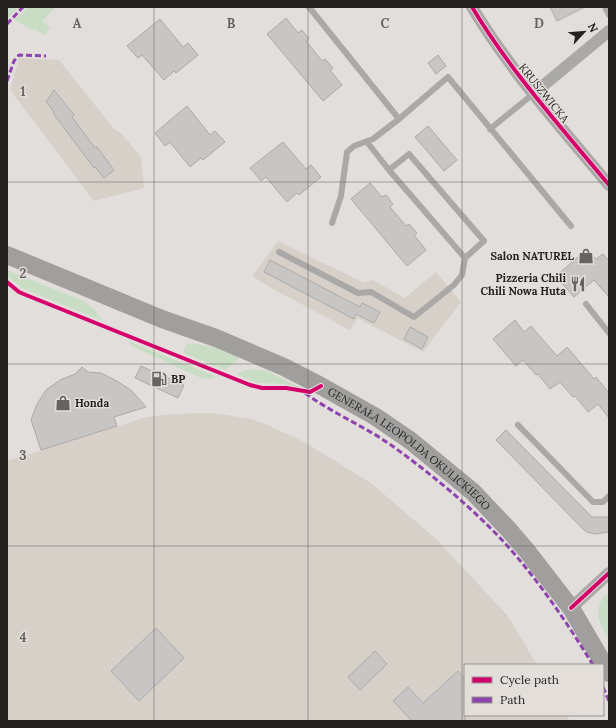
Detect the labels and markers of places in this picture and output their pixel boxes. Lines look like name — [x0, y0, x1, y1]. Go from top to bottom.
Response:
shop icon: Salon NATUREL — [577, 247, 595, 265]
place label: Salon NATUREL — [490, 249, 574, 263]
place label: Pizzeria Chili Chili Nowa Huta — [481, 271, 566, 298]
restaurant icon: Pizzeria Chili Chili Nowa Huta — [569, 275, 587, 293]
fuel station icon: BP — [150, 370, 168, 388]
place label: BP — [171, 372, 185, 386]
shop icon: Honda — [54, 394, 72, 412]
place label: Honda — [75, 396, 109, 410]

